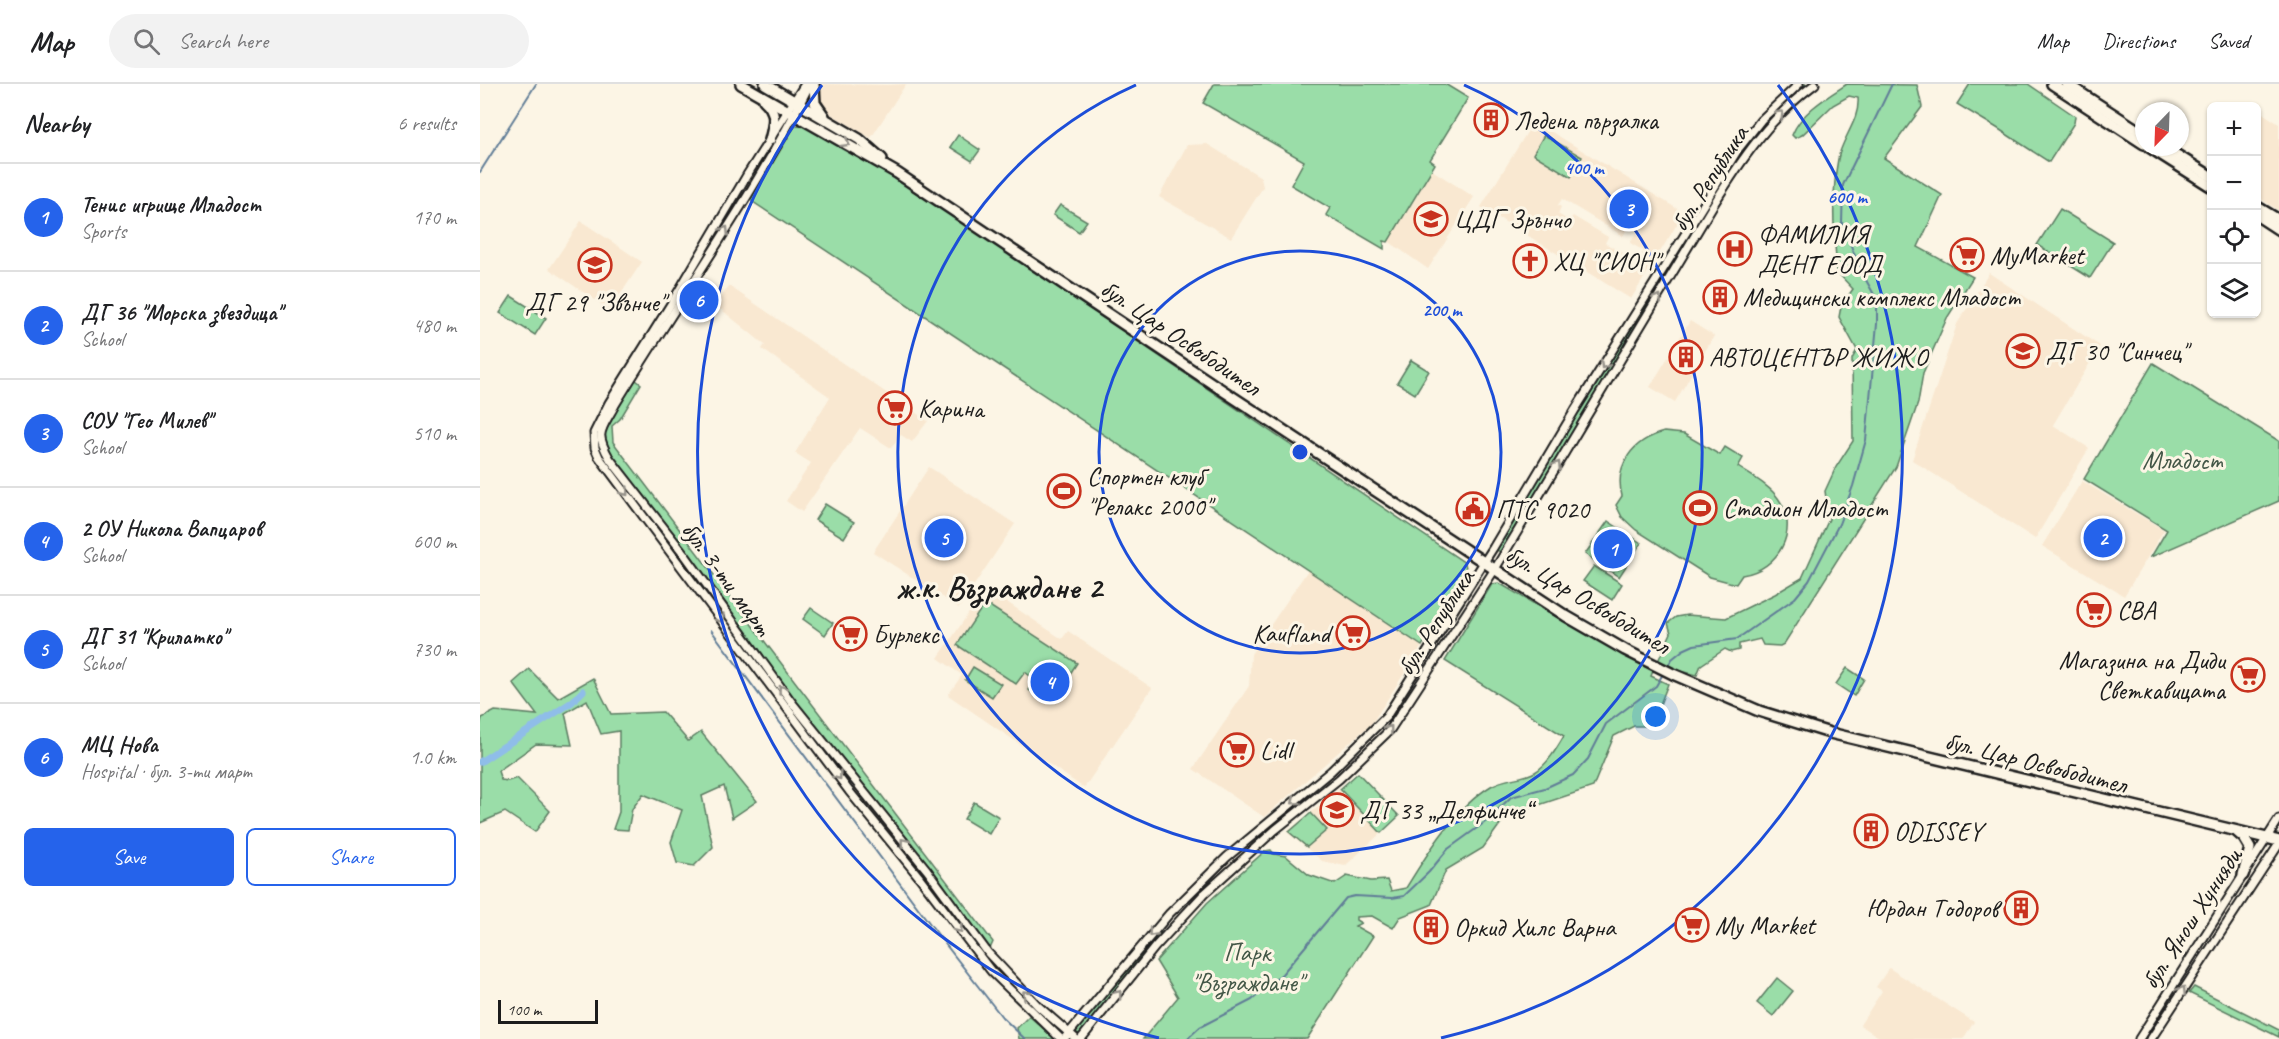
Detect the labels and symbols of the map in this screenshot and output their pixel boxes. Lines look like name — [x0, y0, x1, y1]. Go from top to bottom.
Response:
building icon: Ледена пързалка — [1473, 102, 1509, 138]
north arrow — [2135, 102, 2189, 156]
place label: Ледена пързалка — [1514, 104, 1660, 137]
one-way arrow — [1773, 110, 1783, 121]
street label: бул. Република — [1663, 118, 1757, 237]
one-way arrow — [839, 135, 850, 147]
text: 400 m — [1565, 157, 1605, 179]
pin: 3 — [1610, 186, 1648, 232]
text: 600 m — [1827, 186, 1868, 208]
school or university icon: ЦДГ Зрънчо — [1413, 201, 1449, 237]
place label: ЦДГ Зрънчо — [1454, 203, 1573, 236]
place label: ФАМИЛИЯ ДЕНТ ЕООД — [1758, 218, 1884, 281]
one-way arrow — [718, 226, 729, 237]
hospital icon: ФАМИЛИЯ ДЕНТ ЕООД — [1717, 231, 1753, 267]
supermarket icon: MyMarket — [1949, 237, 1985, 273]
place label: MyMarket — [1990, 239, 2086, 272]
church icon: ХЦ "СИОН" — [1512, 243, 1548, 279]
place label: ХЦ "СИОН" — [1553, 245, 1664, 278]
school or university icon: ДГ 29 "Звънче" — [577, 247, 613, 283]
street label: бул. Цар Освободител — [1094, 272, 1269, 404]
pin: 6 — [680, 278, 718, 322]
building icon: Медицински комплекс Младост — [1702, 279, 1738, 315]
place label: Медицински комплекс Младост — [1743, 281, 2022, 314]
place label: ДГ 29 "Звънче" — [525, 286, 670, 319]
one-way arrow — [1651, 294, 1662, 304]
text: 200 m — [1423, 299, 1463, 321]
school or university icon: ДГ 30 "Синчец" — [2005, 333, 2041, 369]
place label: ДГ 30 "Синчец" — [2046, 335, 2192, 368]
building icon: АВТОЦЕНТЪР ЖИЖО — [1668, 339, 1704, 375]
place label: АВТОЦЕНТЪР ЖИЖО — [1709, 341, 1930, 374]
one-way arrow — [1601, 358, 1612, 369]
supermarket icon: Карина — [877, 390, 913, 426]
place label: Карина — [918, 392, 986, 425]
centre of rings — [1290, 442, 1310, 462]
park label: Младост — [2142, 444, 2224, 477]
place label: Спортен клуб "Релакс 2000" — [1087, 460, 1216, 523]
one-way arrow — [1550, 461, 1562, 471]
sports icon: Спортен клуб "Релакс 2000" — [1046, 473, 1082, 509]
one-way arrow — [618, 486, 629, 497]
sports icon: Стадион Младост — [1682, 490, 1718, 526]
public building icon: ПТС 9020 — [1455, 491, 1491, 527]
place label: Стадион Младост — [1723, 492, 1888, 525]
place label: ПТС 9020 — [1496, 493, 1592, 526]
street label: бул. 3-ти март — [674, 515, 780, 643]
pin: 5 — [924, 516, 964, 560]
pin: 2 — [2084, 516, 2122, 560]
pin: 1 — [1594, 526, 1632, 572]
street label: бул. Цар Освободител — [1500, 537, 1678, 662]
street label: бул. Република — [1389, 562, 1483, 681]
district label: ж.к. Възраждане 2 — [896, 567, 1104, 609]
supermarket icon: CBA — [2076, 592, 2112, 628]
place label: CBA — [2117, 594, 2158, 627]
one-way arrow — [714, 613, 725, 624]
supermarket icon: Kaufland — [1335, 615, 1371, 651]
supermarket icon: Бурлекс — [832, 616, 868, 652]
place label: Kaufland — [1253, 617, 1334, 650]
place label: Бурлекс — [873, 618, 941, 651]
place label: Магазина на Диди Светкавицата — [2059, 644, 2227, 707]
supermarket icon: Магазина на Диди Светкавицата — [2230, 657, 2266, 693]
pin: 4 — [1030, 660, 1070, 704]
one-way arrow — [778, 685, 789, 696]
your location — [1641, 702, 1670, 731]
street label: бул. Цар Освободител — [1942, 724, 2132, 801]
one-way arrow — [1382, 725, 1393, 736]
supermarket icon: Lidl — [1219, 732, 1255, 768]
place label: Lidl — [1260, 734, 1295, 767]
one-way arrow — [830, 769, 841, 780]
school or university icon: ДГ 33 „Делфинче“ — [1319, 792, 1355, 828]
one-way arrow — [1291, 794, 1302, 805]
place label: ДГ 33 „Делфинче“ — [1360, 794, 1536, 827]
building icon: ODISSEY — [1853, 813, 1889, 849]
place label: ODISSEY — [1894, 815, 1987, 848]
one-way arrow — [900, 837, 911, 848]
street label: бул. Янош Хунияди — [2133, 840, 2250, 995]
building icon: Юрдан Тодоров — [2003, 890, 2039, 926]
place label: Юрдан Тодоров — [1866, 892, 2003, 925]
supermarket icon: My Market — [1674, 907, 1710, 943]
building icon: Оркид Хилс Варна — [1413, 909, 1449, 945]
place label: My Market — [1715, 909, 1817, 942]
place label: Оркид Хилс Варна — [1454, 911, 1617, 944]
one-way arrow — [951, 922, 962, 933]
one-way arrow — [1148, 926, 1159, 937]
park label: Парк "Възраждане" — [1191, 936, 1308, 1000]
one-way arrow — [2175, 985, 2186, 996]
one-way arrow — [1110, 989, 1121, 1000]
one-way arrow — [1022, 990, 1033, 1001]
scale bar — [498, 997, 598, 1024]

